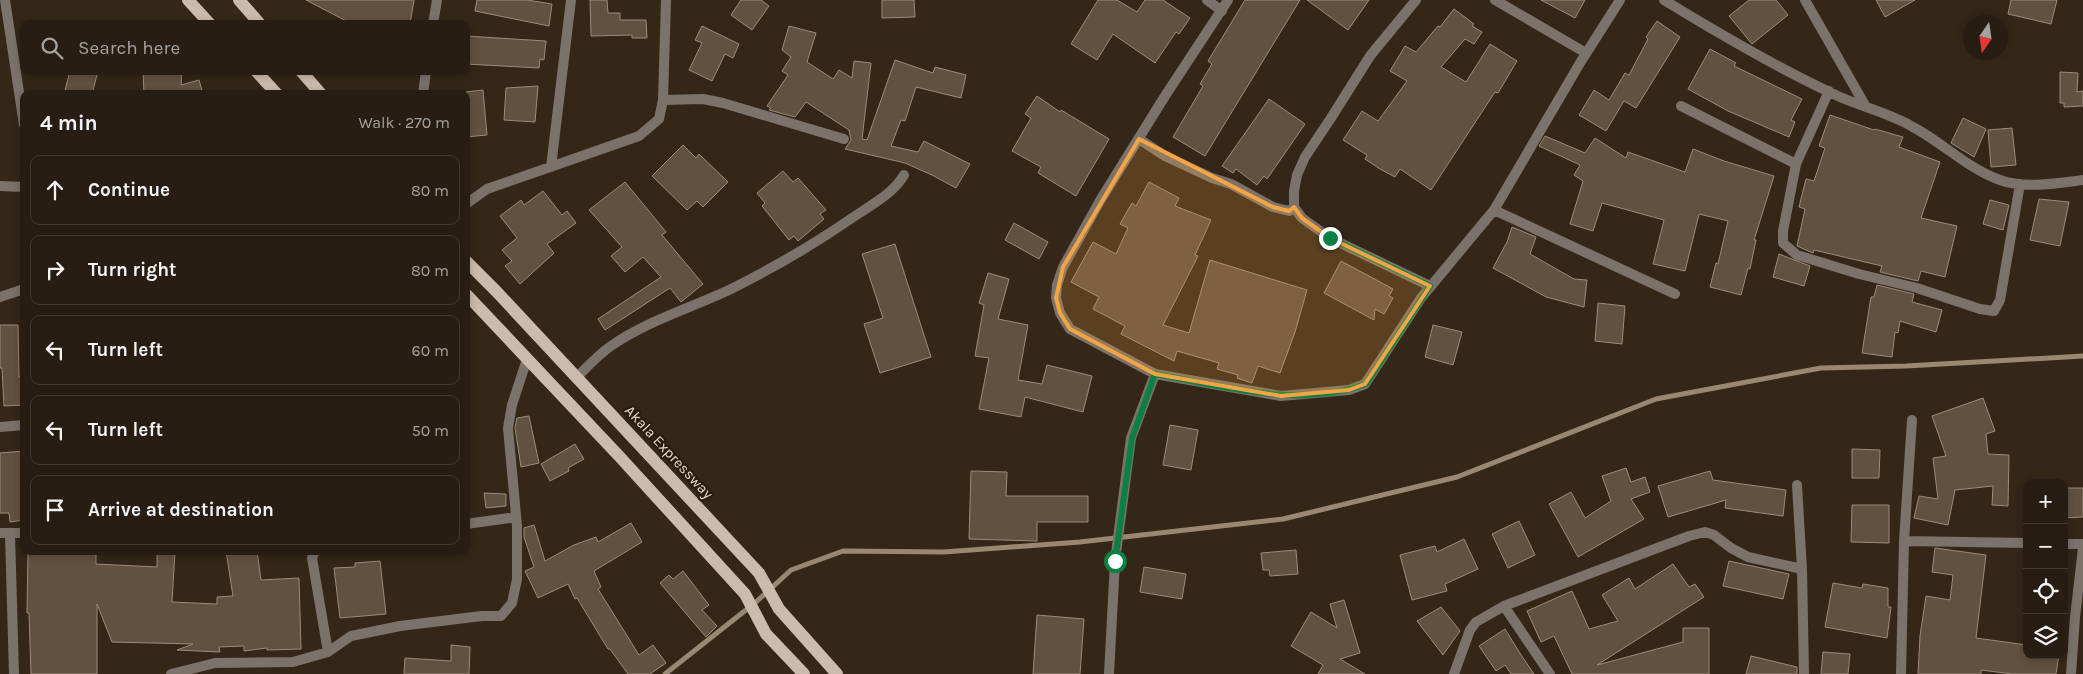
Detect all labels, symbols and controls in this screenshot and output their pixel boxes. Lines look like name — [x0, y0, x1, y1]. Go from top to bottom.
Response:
north arrow — [1963, 15, 2008, 60]
search box — [20, 20, 470, 75]
icon: search — [38, 34, 66, 62]
text: Search here — [78, 37, 180, 59]
text: 4 min — [40, 111, 98, 135]
text: Walk · 270 m — [358, 113, 450, 132]
icon: ahead — [41, 176, 69, 204]
text: Continue — [88, 179, 170, 201]
text: 80 m — [411, 181, 449, 200]
route end — [1319, 227, 1342, 250]
icon: right — [41, 256, 69, 284]
text: Turn right — [88, 259, 177, 281]
text: 80 m — [411, 261, 449, 280]
icon: left — [41, 336, 69, 364]
text: Turn left — [88, 339, 163, 361]
text: 60 m — [412, 341, 449, 360]
street label: Akala Expressway — [621, 402, 717, 502]
icon: left — [41, 416, 69, 444]
text: Turn left — [88, 419, 163, 441]
text: 50 m — [412, 421, 449, 440]
map controls — [2023, 479, 2068, 659]
button: + — [2023, 479, 2068, 524]
icon: arrive — [41, 496, 69, 524]
text: Arrive at destination — [88, 499, 274, 521]
button: − — [2023, 524, 2068, 569]
route start — [1104, 550, 1127, 573]
button: locate — [2023, 569, 2068, 614]
button: layers — [2023, 614, 2068, 659]

